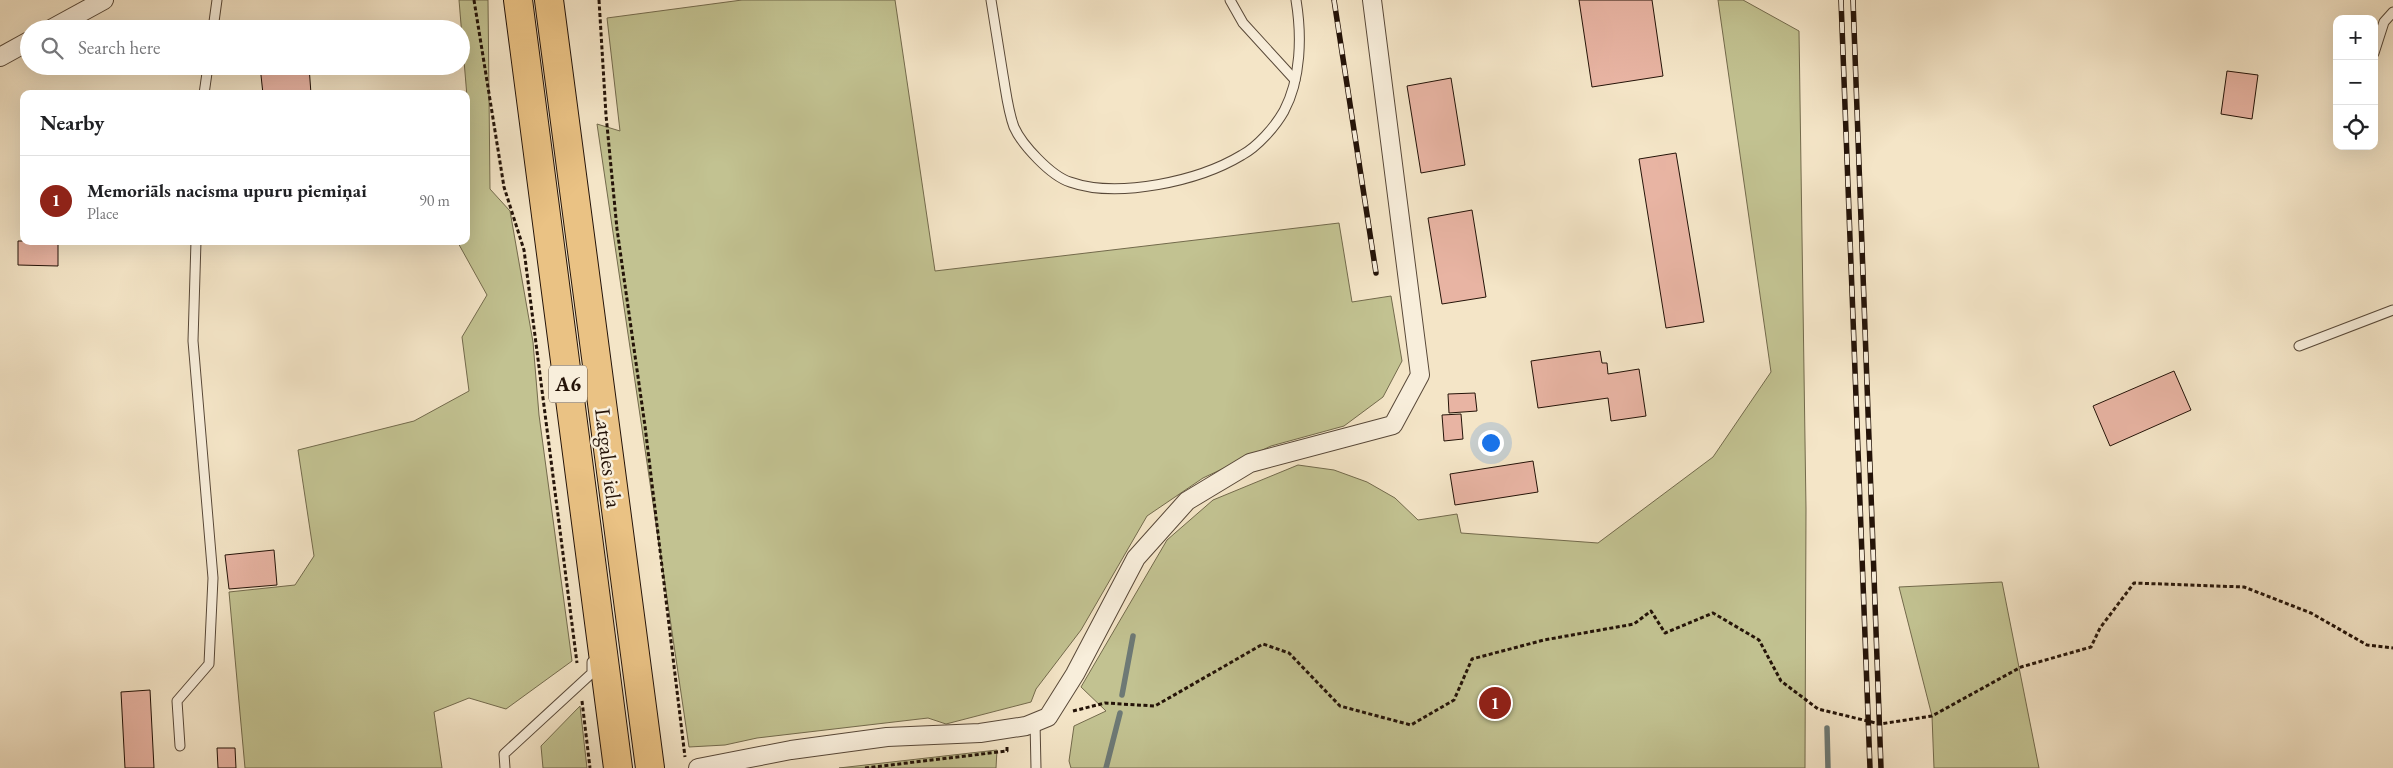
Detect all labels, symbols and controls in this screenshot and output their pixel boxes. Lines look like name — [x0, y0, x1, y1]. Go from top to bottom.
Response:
map controls — [2333, 15, 2378, 150]
button: + — [2333, 15, 2378, 60]
search box — [20, 20, 470, 75]
icon: search — [38, 34, 66, 62]
text: Search here — [78, 35, 160, 60]
button: − — [2333, 60, 2378, 105]
button: locate — [2333, 105, 2378, 150]
text: Nearby — [40, 109, 104, 136]
text: Memoriāls nacisma upuru piemiņai — [87, 178, 367, 203]
text: 1 — [52, 190, 60, 211]
text: 90 m — [419, 190, 450, 211]
text: Place — [87, 203, 119, 224]
road number: A6 — [549, 366, 587, 402]
street label: Latgales iela — [588, 407, 629, 510]
your location — [1478, 430, 1504, 456]
pin: 1 — [1479, 684, 1511, 722]

